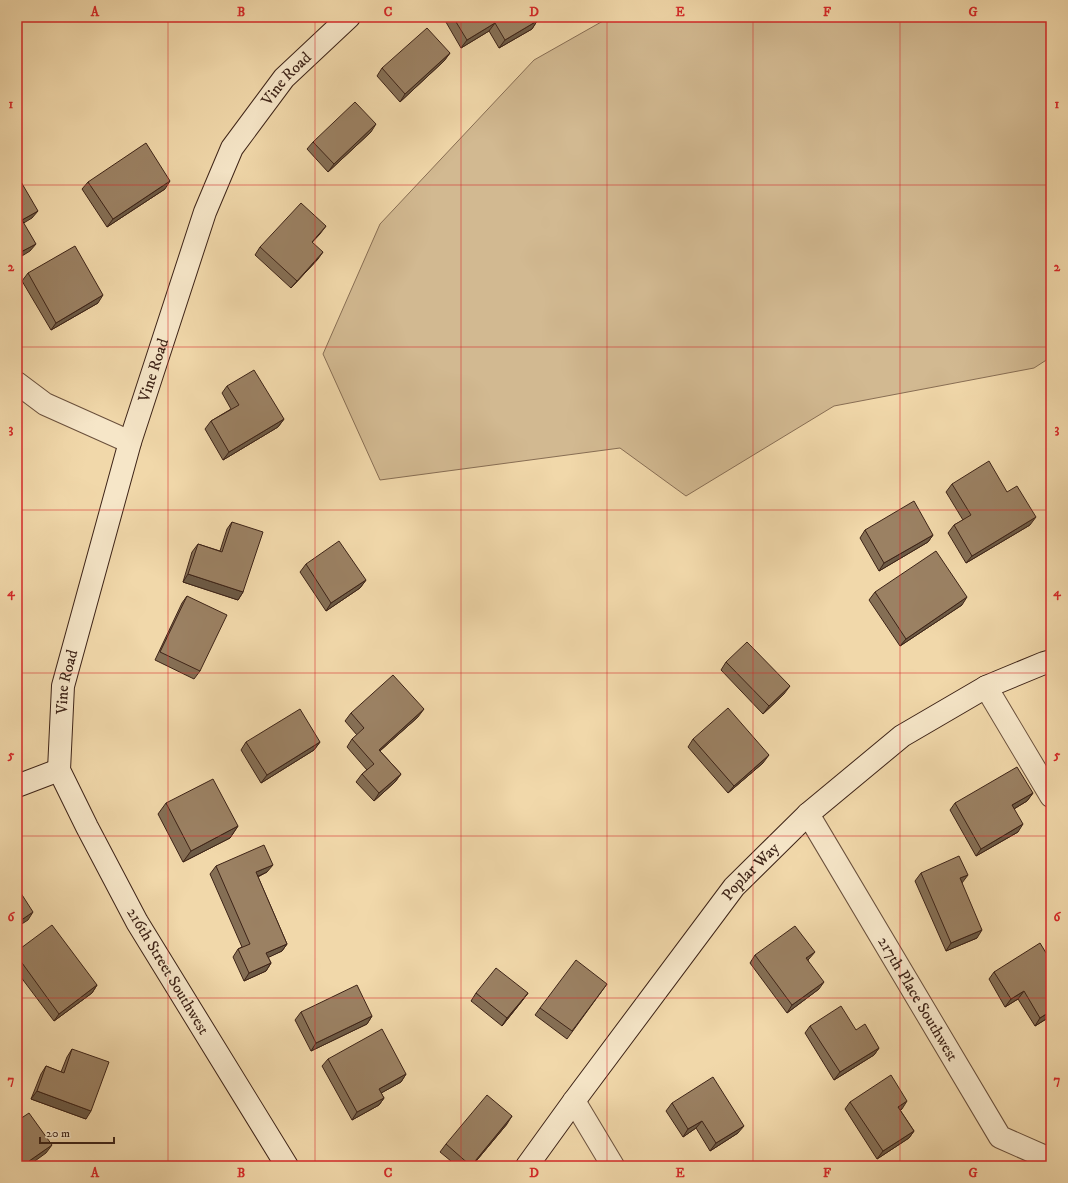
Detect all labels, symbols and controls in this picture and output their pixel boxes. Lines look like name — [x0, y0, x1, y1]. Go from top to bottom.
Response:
text: A — [90, 4, 100, 20]
text: B — [237, 4, 245, 20]
text: C — [384, 4, 393, 20]
text: D — [529, 4, 539, 20]
text: E — [675, 4, 685, 20]
text: F — [823, 4, 832, 20]
text: G — [968, 4, 978, 20]
street label: Vine Road — [256, 48, 316, 110]
text: 1 — [9, 96, 14, 112]
text: 1 — [1055, 96, 1060, 112]
text: 2 — [8, 259, 15, 275]
text: 2 — [1054, 259, 1061, 275]
street label: Vine Road — [133, 336, 173, 405]
text: 3 — [9, 421, 14, 437]
text: 3 — [1055, 421, 1060, 437]
text: 4 — [6, 584, 15, 601]
text: 4 — [1052, 584, 1061, 601]
street label: Vine Road — [52, 647, 83, 716]
text: 5 — [7, 747, 15, 763]
text: 5 — [1053, 747, 1061, 763]
street label: Poplar Way — [717, 838, 784, 904]
street label: 216th Street Southwest — [122, 904, 214, 1038]
text: 6 — [8, 909, 16, 925]
text: 6 — [1054, 909, 1062, 925]
street label: 217th Place Southwest — [873, 933, 963, 1065]
text: 7 — [8, 1072, 15, 1088]
text: 7 — [1054, 1072, 1061, 1088]
scale bar — [40, 1119, 114, 1145]
text: 20 m — [46, 1126, 70, 1141]
text: A — [90, 1165, 100, 1181]
text: B — [237, 1165, 245, 1181]
text: C — [384, 1165, 393, 1181]
text: D — [529, 1165, 539, 1181]
text: E — [675, 1165, 685, 1181]
text: F — [823, 1165, 832, 1181]
text: G — [968, 1165, 978, 1181]

